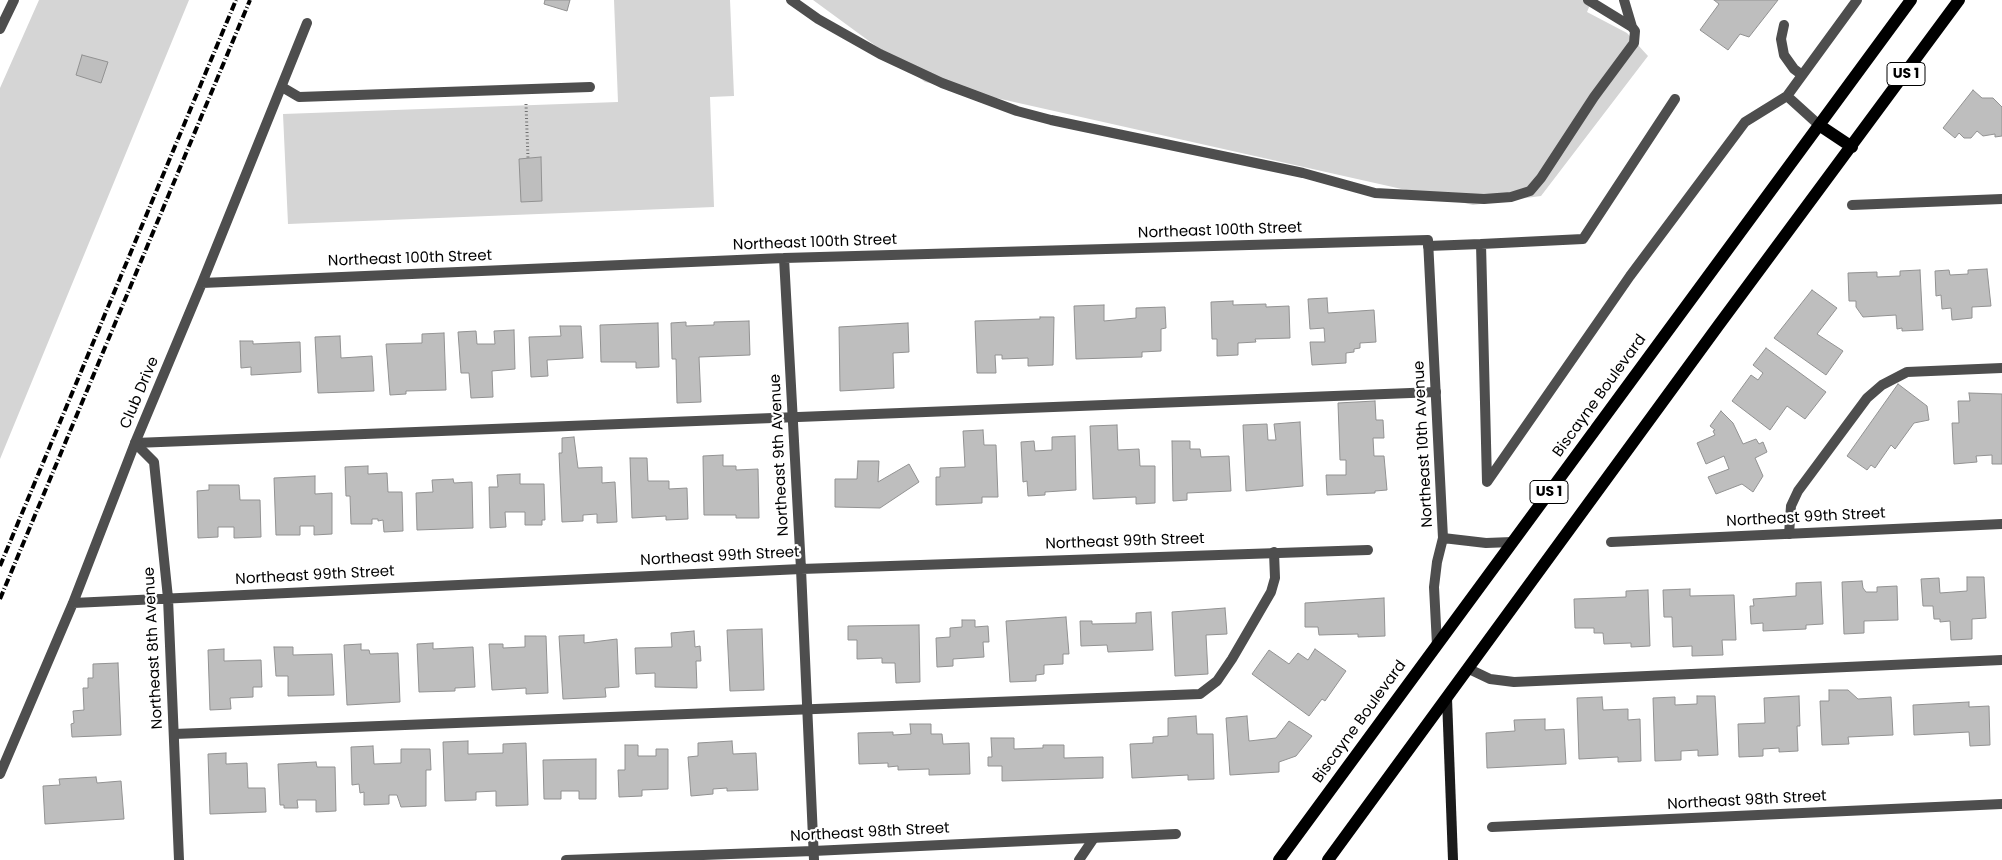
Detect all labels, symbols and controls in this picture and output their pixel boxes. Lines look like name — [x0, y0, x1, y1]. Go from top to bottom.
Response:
road number: US 1 — [1887, 62, 1925, 86]
street label: Northeast 100th Street — [1138, 219, 1302, 243]
street label: Northeast 100th Street — [733, 231, 897, 255]
street label: Northeast 100th Street — [328, 247, 492, 271]
street label: Biscayne Boulevard — [1550, 331, 1650, 461]
street label: Club Drive — [117, 354, 163, 432]
street label: Northeast 10th Avenue — [1411, 360, 1437, 528]
street label: Northeast 9th Avenue — [767, 373, 793, 537]
road number: US 1 — [1530, 481, 1568, 504]
street label: Northeast 99th Street — [1726, 505, 1886, 531]
street label: Northeast 99th Street — [1045, 530, 1205, 554]
street label: Northeast 99th Street — [640, 544, 800, 570]
street label: Northeast 99th Street — [235, 563, 395, 589]
street label: Northeast 8th Avenue — [141, 566, 167, 730]
street label: Biscayne Boulevard — [1310, 657, 1410, 787]
street label: Northeast 98th Street — [1667, 788, 1827, 814]
street label: Northeast 98th Street — [790, 820, 950, 846]

